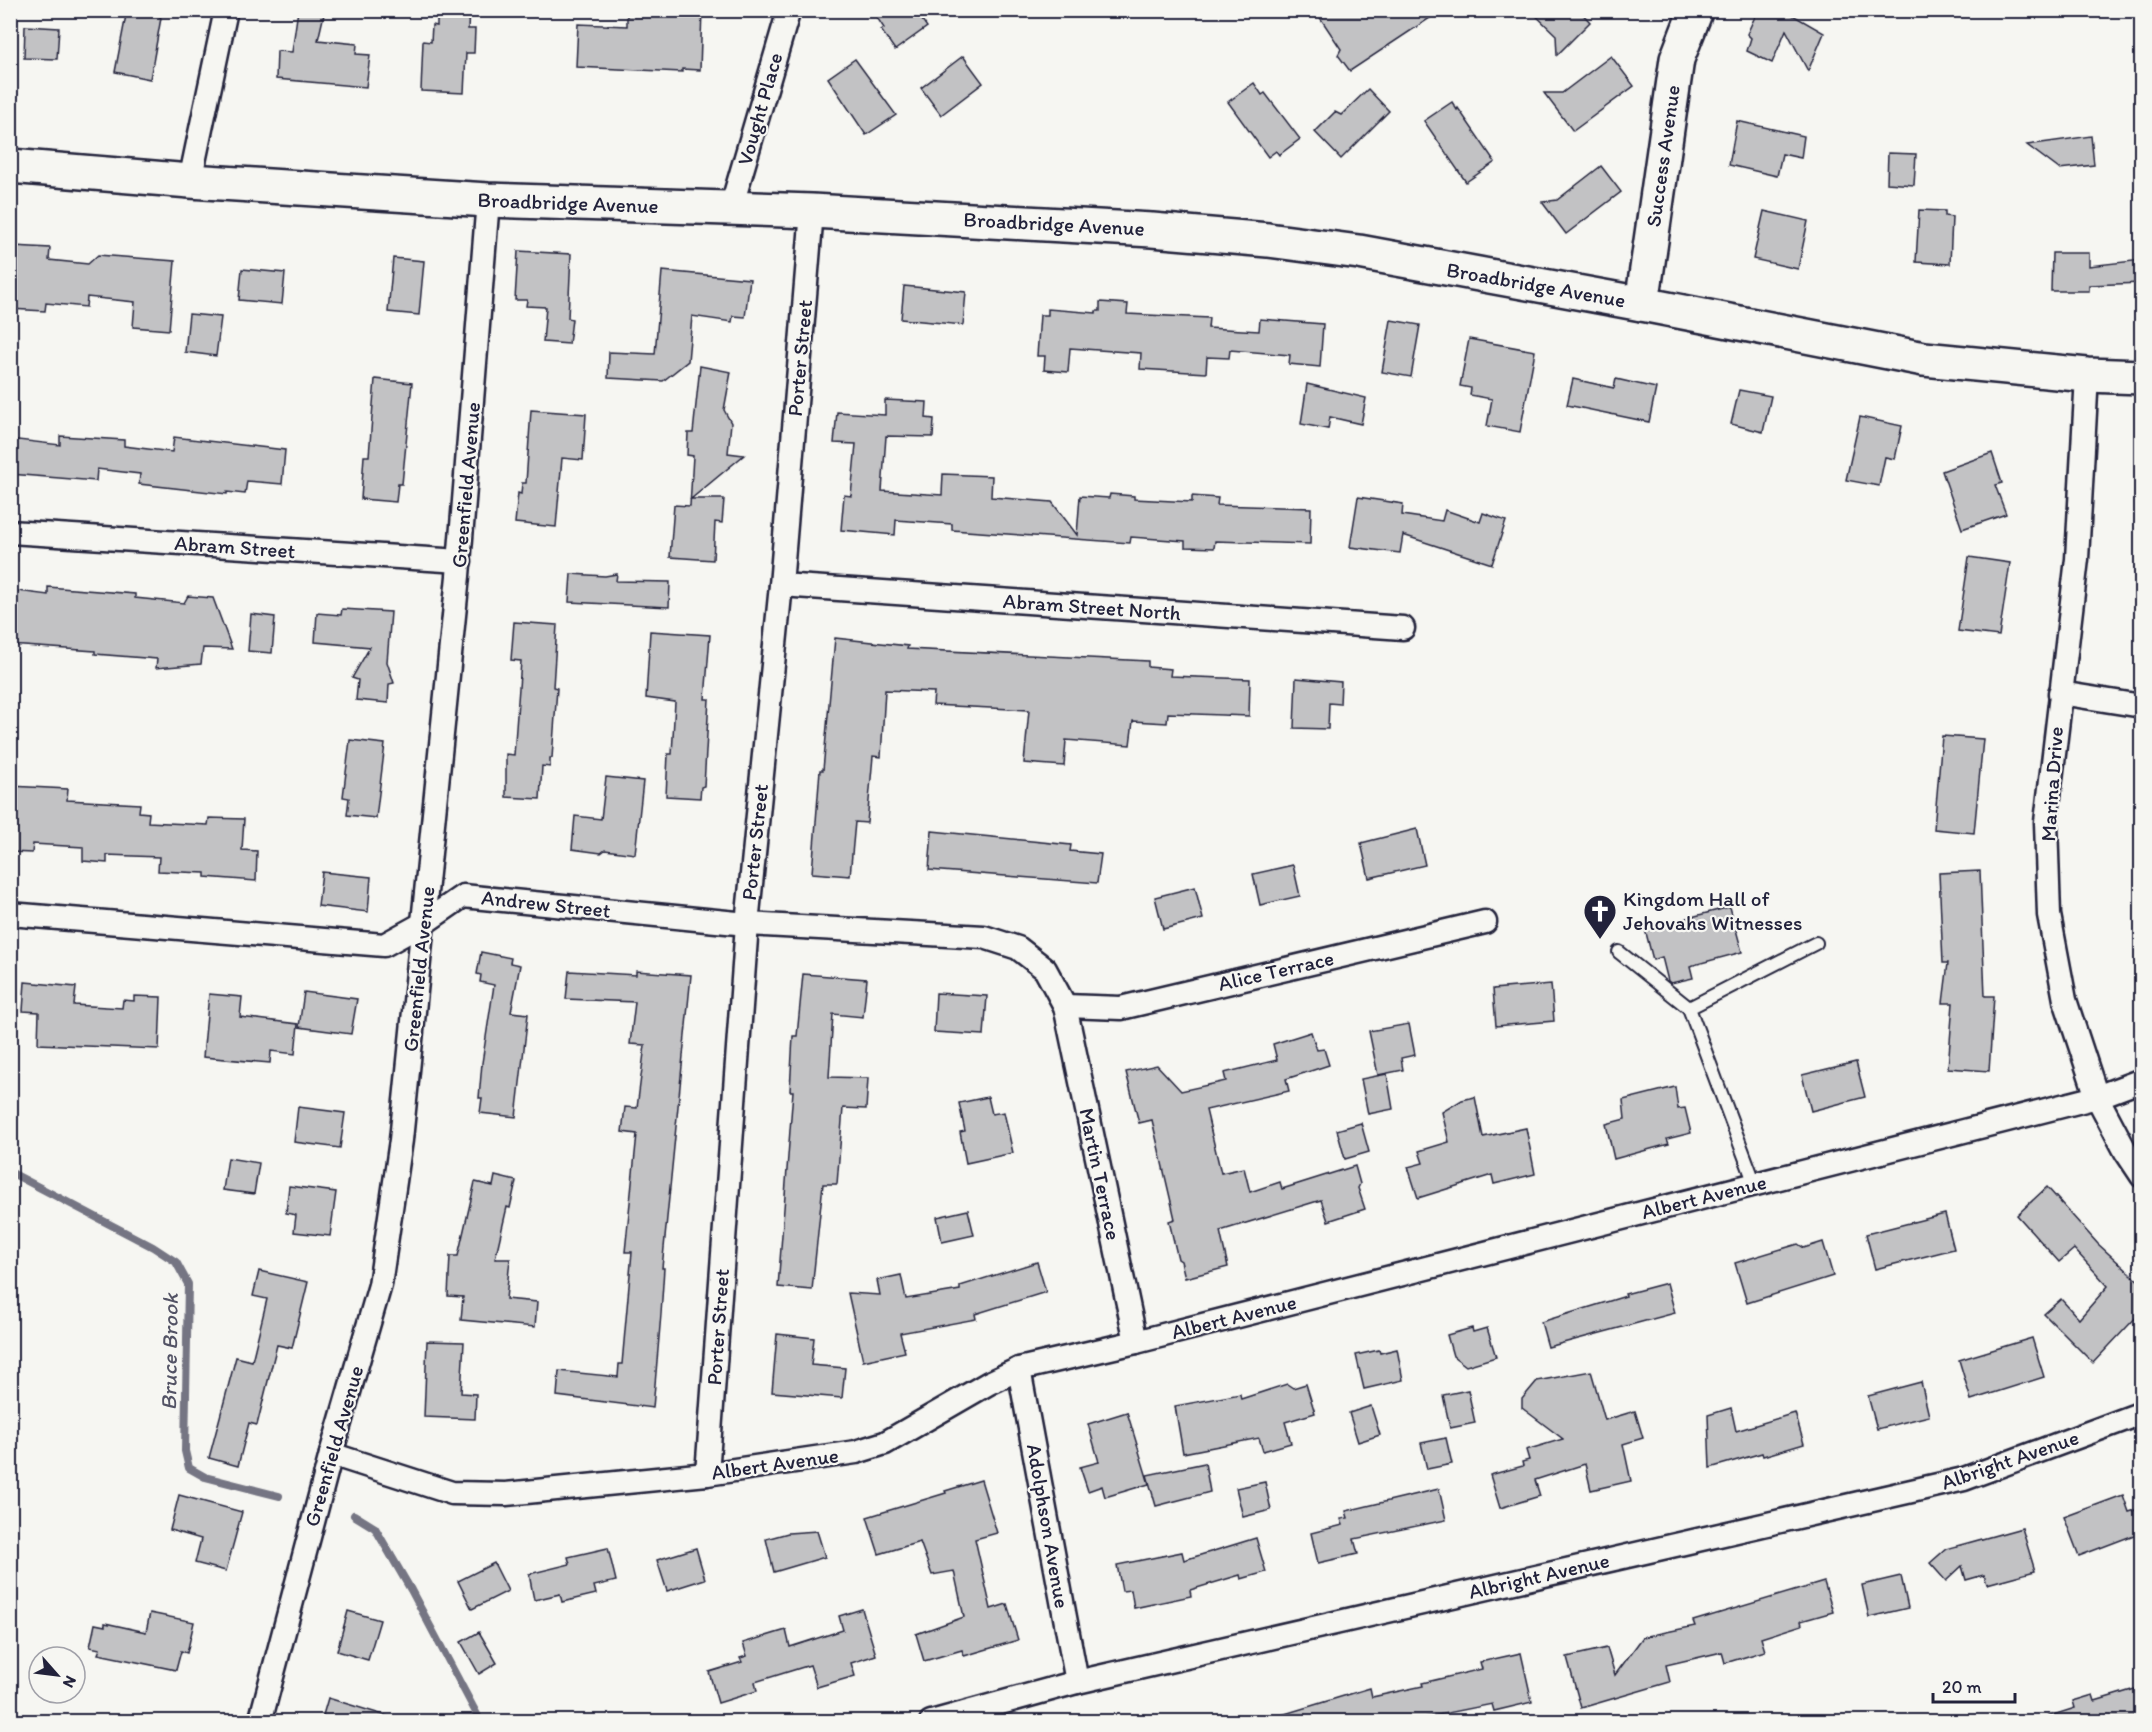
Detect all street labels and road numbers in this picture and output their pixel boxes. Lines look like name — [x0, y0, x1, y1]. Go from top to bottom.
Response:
street label: Vought Place — [731, 50, 788, 168]
street label: Success Avenue — [1640, 83, 1685, 229]
street label: Broadbridge Avenue — [477, 187, 659, 218]
street label: Broadbridge Avenue — [963, 206, 1145, 241]
street label: Broadbridge Avenue — [1445, 256, 1628, 313]
street label: Porter Street — [782, 298, 817, 417]
street label: Greenfield Avenue — [446, 401, 485, 569]
street label: Abram Street — [174, 530, 296, 563]
street label: Abram Street North — [1002, 588, 1182, 625]
street label: Marina Drive — [2035, 726, 2068, 842]
street label: Porter Street — [736, 782, 773, 901]
street label: Andrew Street — [480, 884, 612, 923]
street label: Greenfield Avenue — [397, 885, 440, 1053]
street label: Alice Terrace — [1216, 945, 1336, 996]
street label: Martin Terrace — [1074, 1105, 1127, 1242]
street label: Albert Avenue — [1639, 1169, 1769, 1224]
street label: Porter Street — [701, 1268, 734, 1386]
street label: Albert Avenue — [1169, 1289, 1299, 1344]
street label: Greenfield Avenue — [299, 1362, 368, 1529]
street label: Albright Avenue — [1938, 1424, 2082, 1495]
street label: Albert Avenue — [710, 1442, 840, 1485]
street label: Adolphson Avenue — [1022, 1442, 1075, 1610]
street label: Albright Avenue — [1466, 1547, 1612, 1604]

